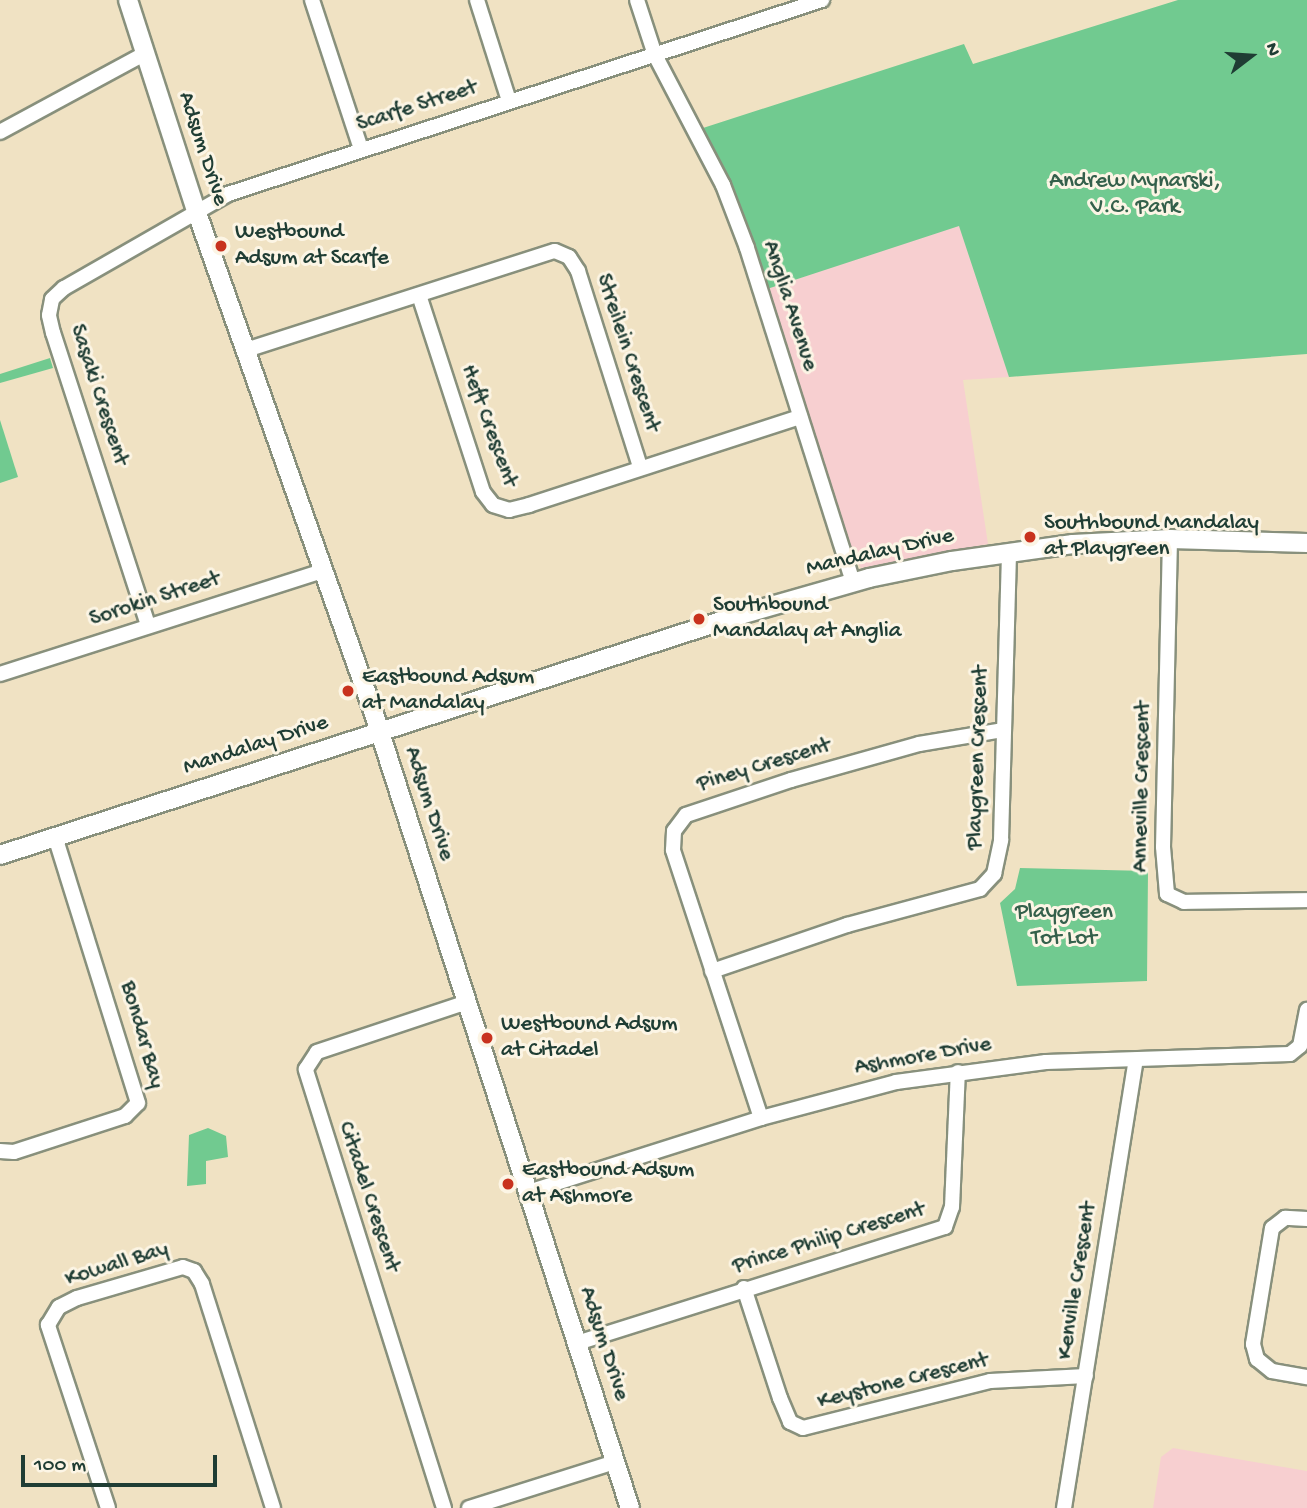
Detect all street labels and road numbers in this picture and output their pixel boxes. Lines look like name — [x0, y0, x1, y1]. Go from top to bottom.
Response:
street label: Scarfe Street — [353, 75, 481, 139]
street label: Adsum Drive — [171, 89, 233, 209]
street label: Anglia Avenue — [755, 238, 823, 374]
street label: Streilein Crescent — [588, 271, 666, 435]
street label: Sasaki Crescent — [62, 321, 134, 469]
street label: Heft Crescent — [453, 361, 523, 491]
street label: Mandalay Drive — [804, 523, 956, 583]
street label: Sorokin Street — [86, 566, 224, 634]
street label: Playgreen Crescent — [962, 666, 996, 850]
street label: Anneville Crescent — [1128, 701, 1158, 873]
street label: Mandalay Drive — [180, 710, 332, 782]
street label: Piney Crescent — [694, 733, 834, 799]
street label: Adsum Drive — [397, 744, 459, 864]
street label: Bondar Bay — [113, 978, 169, 1092]
street label: Ashmore Drive — [853, 1031, 993, 1083]
street label: Citadel Crescent — [331, 1118, 405, 1276]
street label: Prince Philip Crescent — [729, 1197, 929, 1281]
street label: Kenville Crescent — [1052, 1200, 1104, 1362]
street label: Kowall Bay — [62, 1236, 172, 1294]
street label: Adsum Drive — [572, 1284, 634, 1404]
street label: Keystone Crescent — [815, 1347, 991, 1417]

